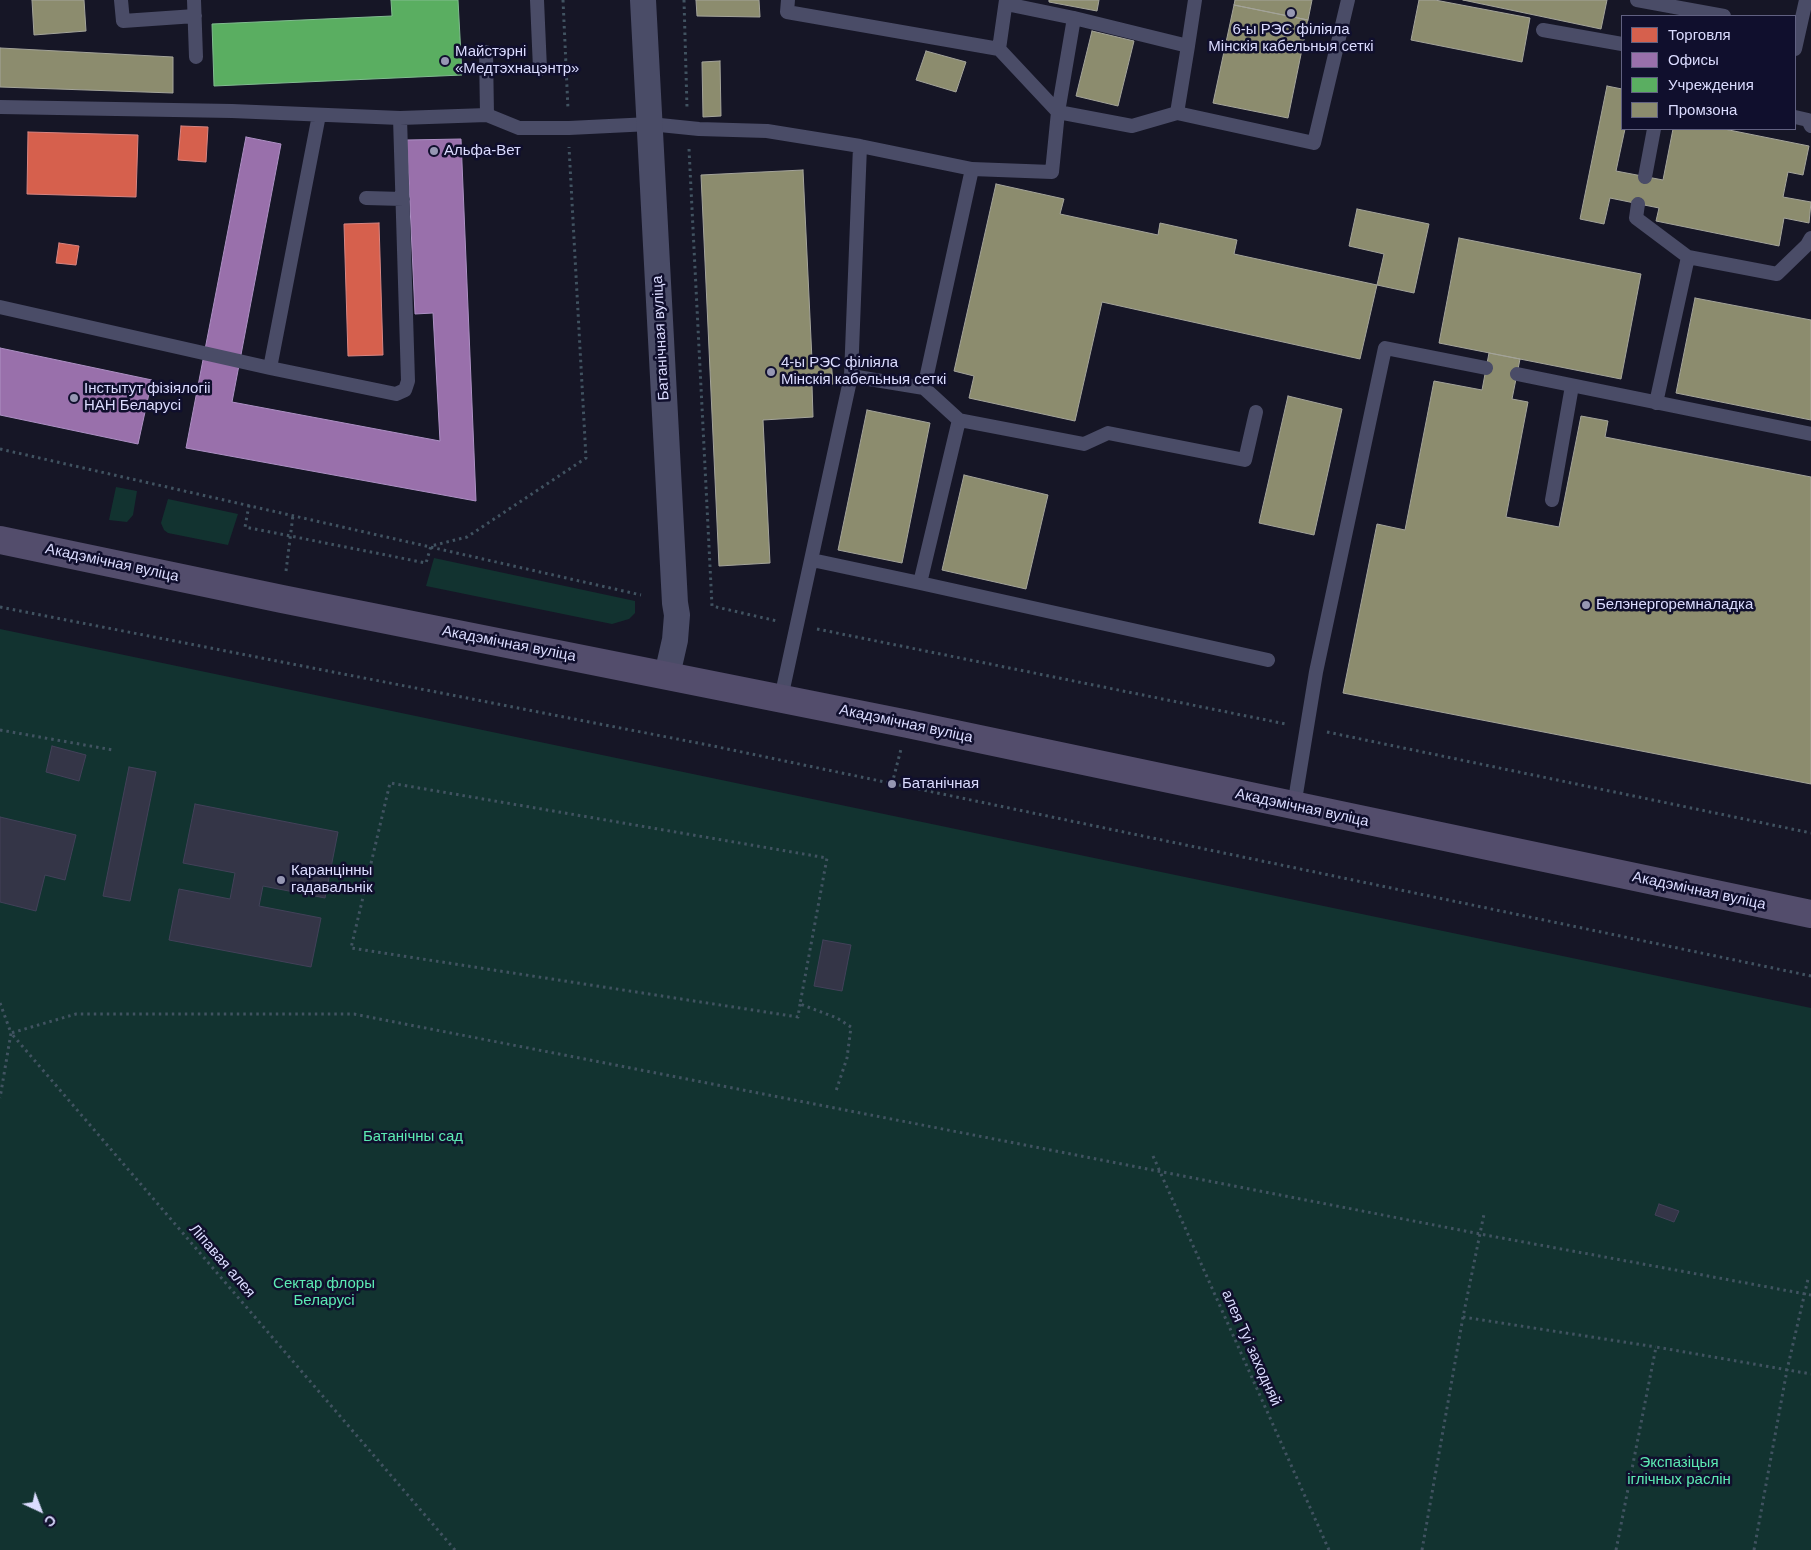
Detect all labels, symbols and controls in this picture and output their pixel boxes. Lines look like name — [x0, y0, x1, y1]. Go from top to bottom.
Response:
marker: 6-ы РЭС філіяла Мінскія кабельныя сеткі — [1285, 7, 1297, 19]
legend — [1621, 15, 1796, 130]
place label: 6-ы РЭС філіяла Мінскія кабельныя сеткі — [1208, 21, 1374, 56]
text: Торговля — [1668, 26, 1731, 43]
place label: Майстэрні «Медтэхнацэнтр» — [455, 43, 579, 78]
text: Офисы — [1668, 51, 1719, 68]
marker: Майстэрні «Медтэхнацэнтр» — [439, 55, 451, 67]
text: Учреждения — [1668, 76, 1754, 93]
text: Промзона — [1668, 101, 1737, 118]
place label: Альфа-Вет — [444, 142, 521, 160]
marker: Альфа-Вет — [428, 145, 440, 157]
street label: Батанічная вуліца — [649, 275, 673, 401]
place label: 4-ы РЭС філіяла Мінскія кабельныя сеткі — [781, 354, 946, 389]
marker: 4-ы РЭС філіяла Мінскія кабельныя сеткі — [765, 366, 777, 378]
place label: Інстытут фізіялогіі НАН Беларусі — [84, 380, 211, 415]
marker: Інстытут фізіялогіі НАН Беларусі — [68, 392, 80, 404]
street label: Акадэмічная вуліца — [44, 540, 180, 586]
place label: Белэнергоремналадка — [1596, 596, 1753, 614]
marker: Белэнергоремналадка — [1580, 599, 1592, 611]
street label: Акадэмічная вуліца — [441, 622, 577, 666]
street label: Акадэмічная вуліца — [838, 701, 974, 747]
place label: Батанічная — [902, 775, 979, 793]
marker: Батанічная — [886, 778, 898, 790]
street label: Акадэмічная вуліца — [1234, 785, 1370, 831]
place label: Каранцінны гадавальнік — [291, 862, 372, 897]
street label: Акадэмічная вуліца — [1631, 868, 1767, 914]
marker: Каранцінны гадавальнік — [275, 874, 287, 886]
park label: Батанічны сад — [363, 1128, 463, 1146]
street label: Ліпавая алея — [185, 1221, 259, 1301]
park label: Сектар флоры Беларусі — [273, 1275, 375, 1310]
street label: алея Туі заходняй — [1217, 1287, 1285, 1409]
park label: Экспазіцыя іглічных раслін — [1627, 1454, 1731, 1489]
north arrow — [15, 1485, 65, 1535]
text: С — [41, 1512, 59, 1530]

